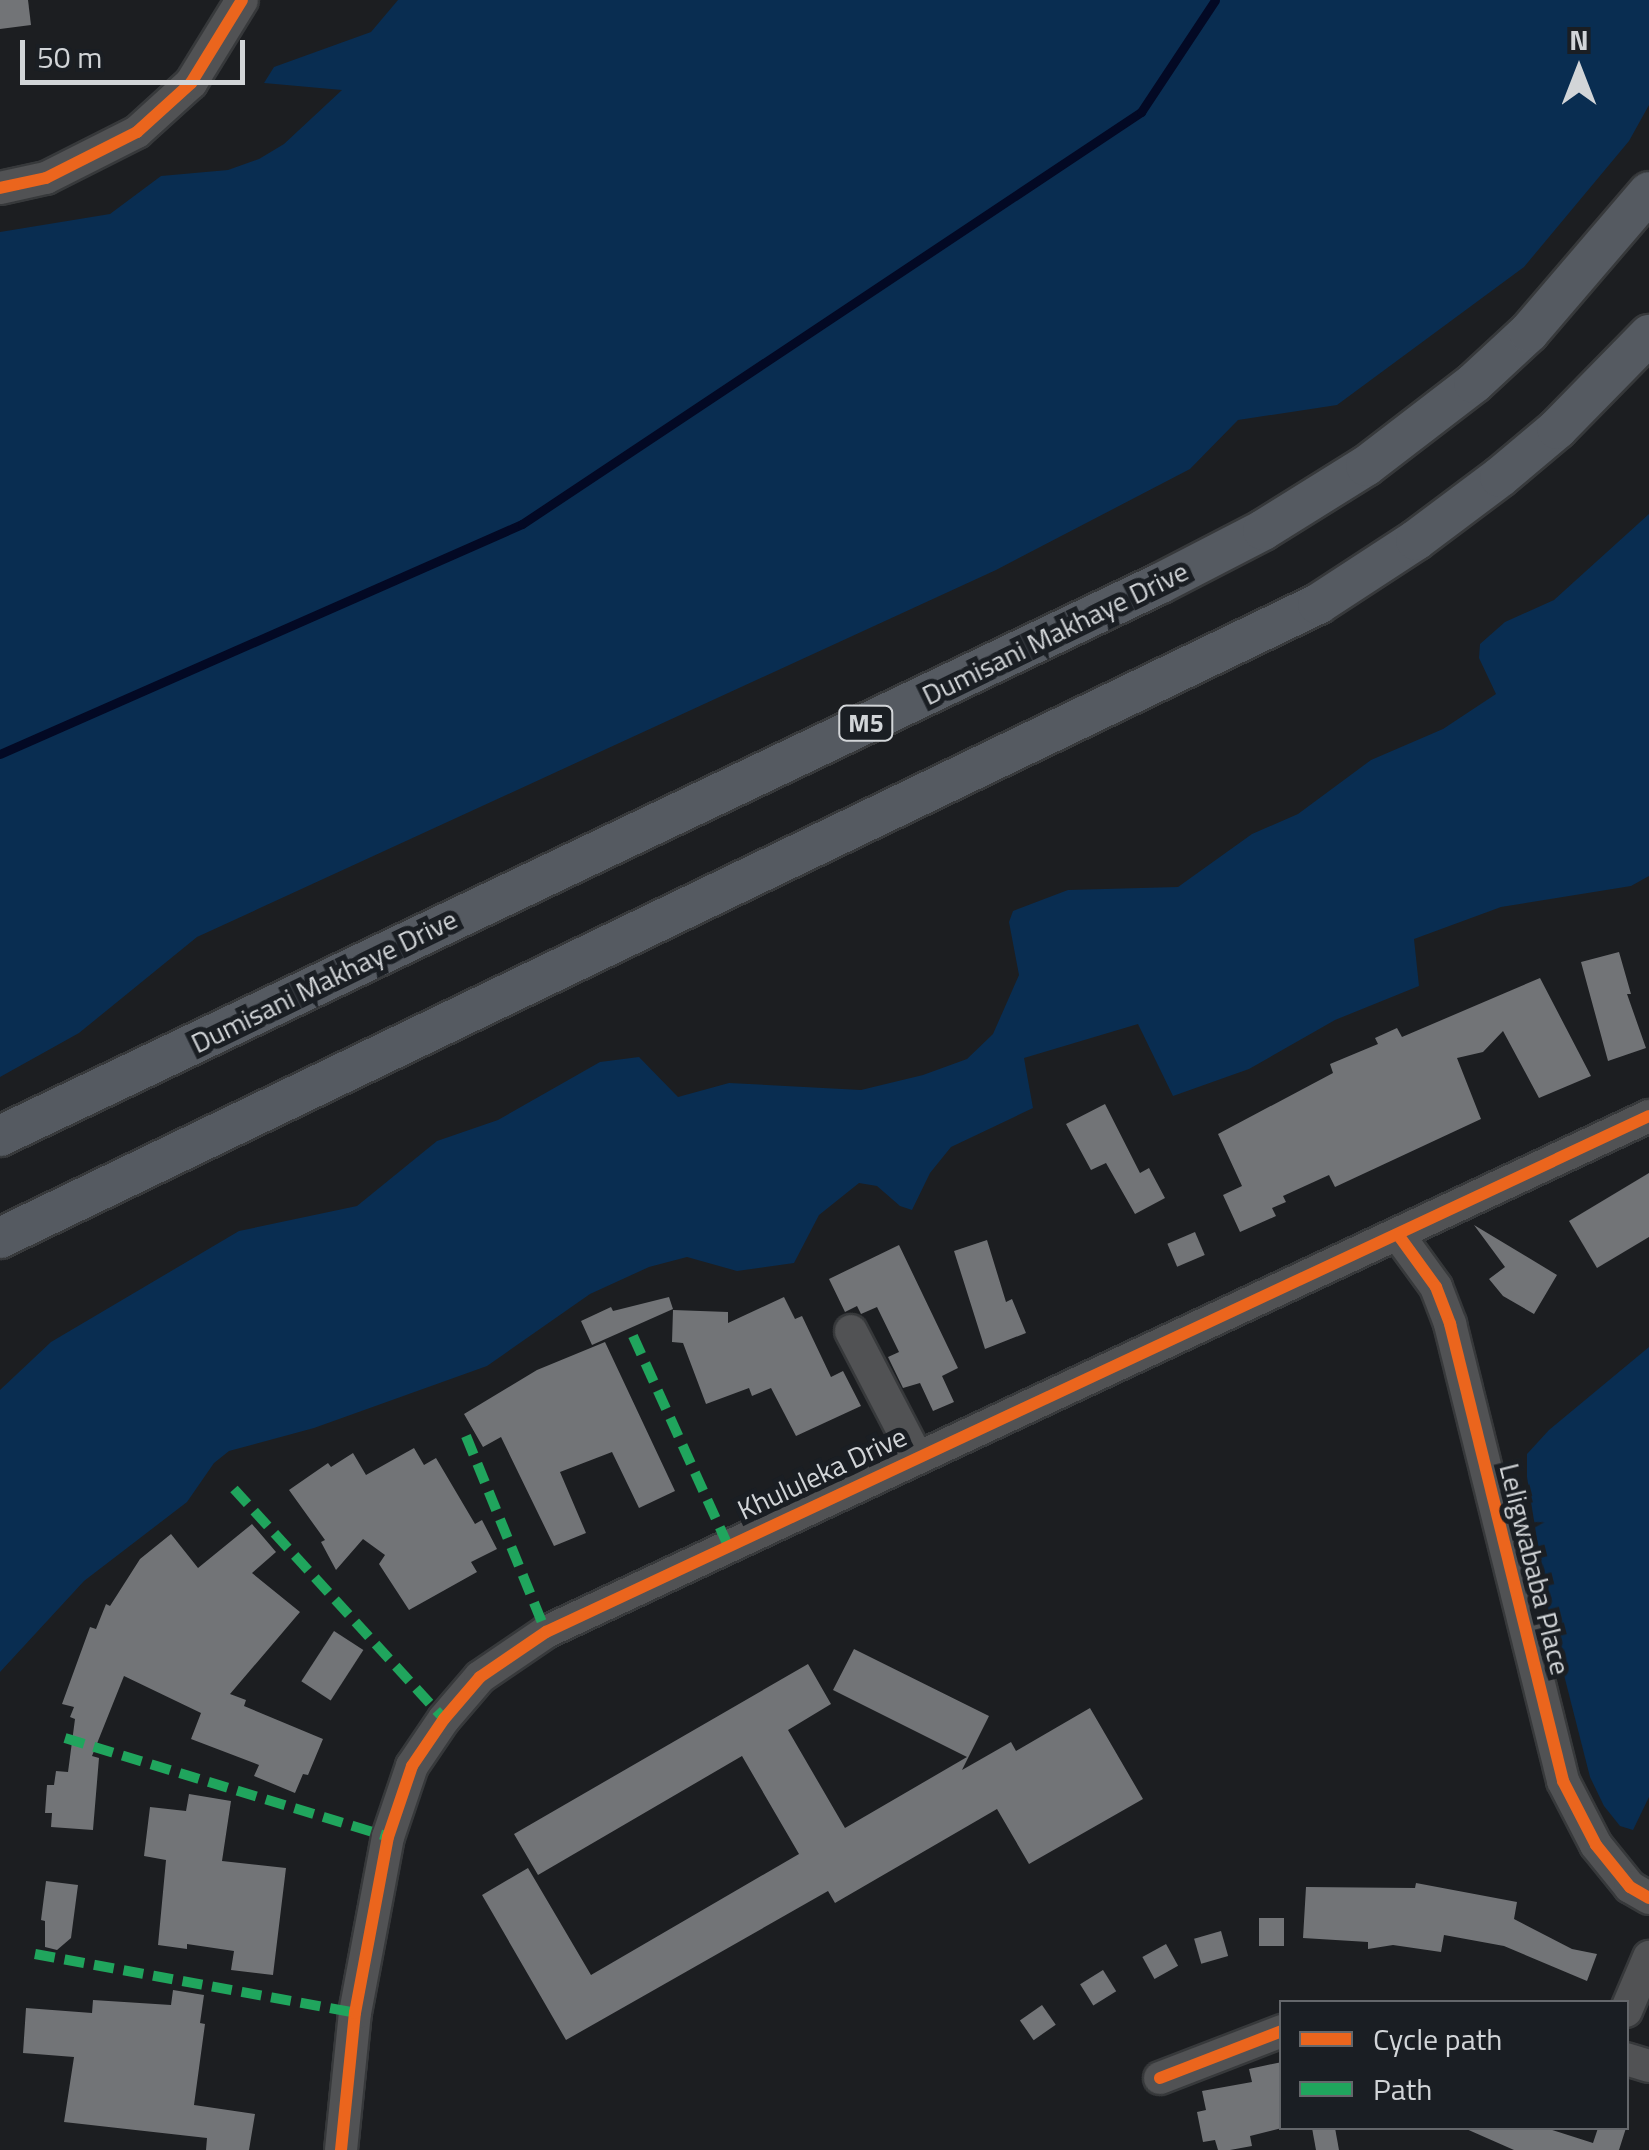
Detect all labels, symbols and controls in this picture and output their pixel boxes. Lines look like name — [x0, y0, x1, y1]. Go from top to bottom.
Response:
text: N — [1569, 18, 1589, 61]
scale bar — [25, 20, 250, 82]
north arrow — [1529, 20, 1629, 120]
text: 50 m — [37, 34, 102, 80]
street label: Dumisani Makhaye Drive — [917, 554, 1193, 712]
road number: M5 — [836, 703, 896, 743]
street label: Dumisani Makhaye Drive — [186, 902, 462, 1060]
street label: Khululeka Drive — [732, 1419, 912, 1527]
street label: Leligwababa Place — [1493, 1460, 1577, 1678]
legend — [1279, 2000, 1629, 2130]
text: Cycle path — [1373, 2016, 1502, 2062]
text: Path — [1373, 2066, 1432, 2112]

